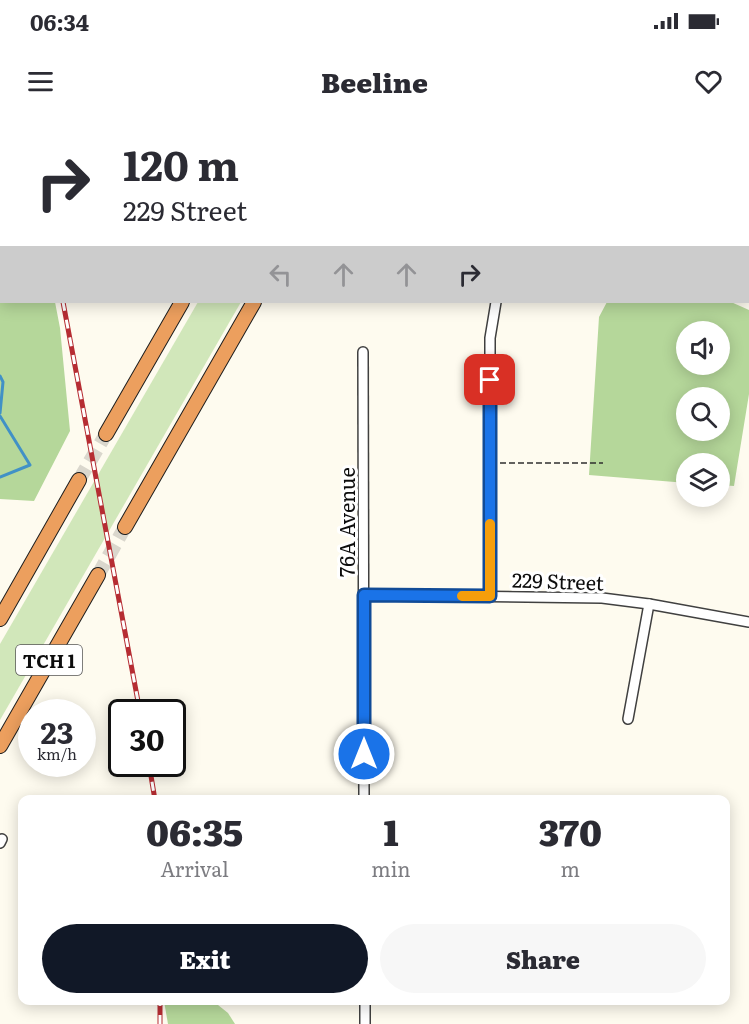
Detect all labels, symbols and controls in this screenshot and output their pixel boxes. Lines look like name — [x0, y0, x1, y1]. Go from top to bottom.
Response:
text: 06:34 — [30, 5, 89, 38]
text: Beeline — [321, 61, 428, 101]
icon: menu — [24, 65, 57, 98]
icon: heart — [692, 65, 725, 98]
text: 120 m — [123, 132, 239, 194]
icon: right — [24, 144, 102, 222]
text: 229 Street — [123, 189, 247, 229]
icon: left — [264, 258, 297, 291]
icon: ahead — [327, 258, 360, 291]
icon: ahead — [390, 258, 423, 291]
icon: right — [453, 258, 486, 291]
map controls — [676, 321, 730, 507]
button: sound — [676, 321, 730, 375]
pin — [464, 354, 515, 405]
icon: arrive — [473, 363, 506, 396]
button: search — [676, 387, 730, 441]
button: layers — [676, 453, 730, 507]
street label: 76A Avenue — [331, 467, 361, 577]
street label: 229 Street — [512, 563, 604, 597]
road number: TCH 1 — [16, 645, 82, 675]
speed limit sign: 30 — [108, 699, 186, 777]
text: 23 — [41, 709, 73, 753]
position arrow — [332, 722, 396, 786]
text: km/h — [37, 742, 77, 765]
text: 06:35 — [146, 804, 243, 857]
text: 1 — [383, 804, 398, 857]
text: 370 — [539, 804, 602, 857]
text: Arrival — [160, 853, 229, 883]
text: min — [371, 853, 411, 883]
text: m — [561, 853, 580, 883]
button: Exit — [42, 924, 368, 993]
button: Share — [380, 924, 706, 993]

